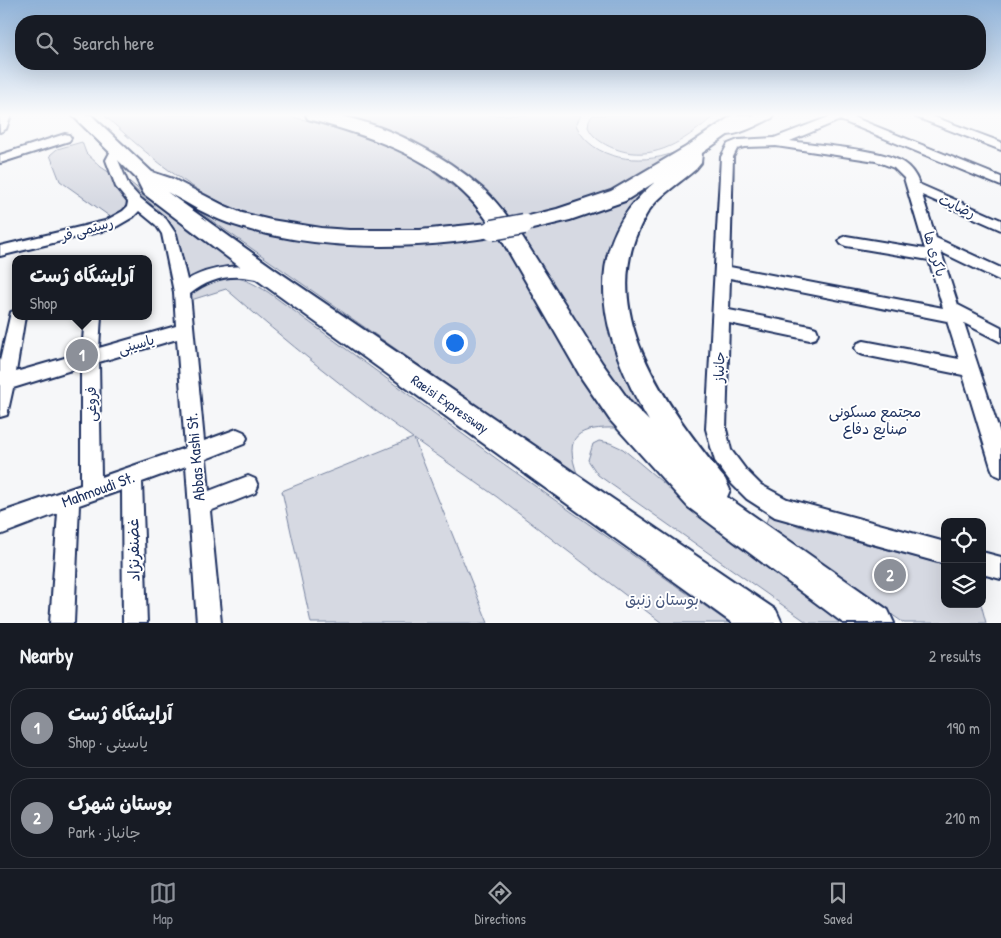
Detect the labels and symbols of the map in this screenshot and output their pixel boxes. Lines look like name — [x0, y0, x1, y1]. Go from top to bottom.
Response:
street label: رضایت — [936, 189, 979, 222]
street label: رستمی فر — [57, 212, 115, 245]
street label: باکری ها — [920, 229, 951, 279]
street label: یاسینی — [116, 329, 156, 358]
your location — [442, 330, 468, 356]
pin: 1 — [66, 336, 98, 374]
street label: جانباز — [708, 351, 729, 384]
street label: Raeisi Expressway — [407, 370, 493, 438]
street label: فروغی — [81, 386, 100, 422]
district label: مجتمع مسکونی صنایع دفاع — [829, 401, 921, 440]
street label: Abbas Kashi St. — [180, 412, 210, 502]
street label: Mahmoudi St. — [59, 466, 137, 512]
street label: غضنفرنژاد — [121, 518, 145, 582]
pin: 2 — [874, 556, 906, 594]
park label: بوستان زنبق — [625, 588, 699, 610]

